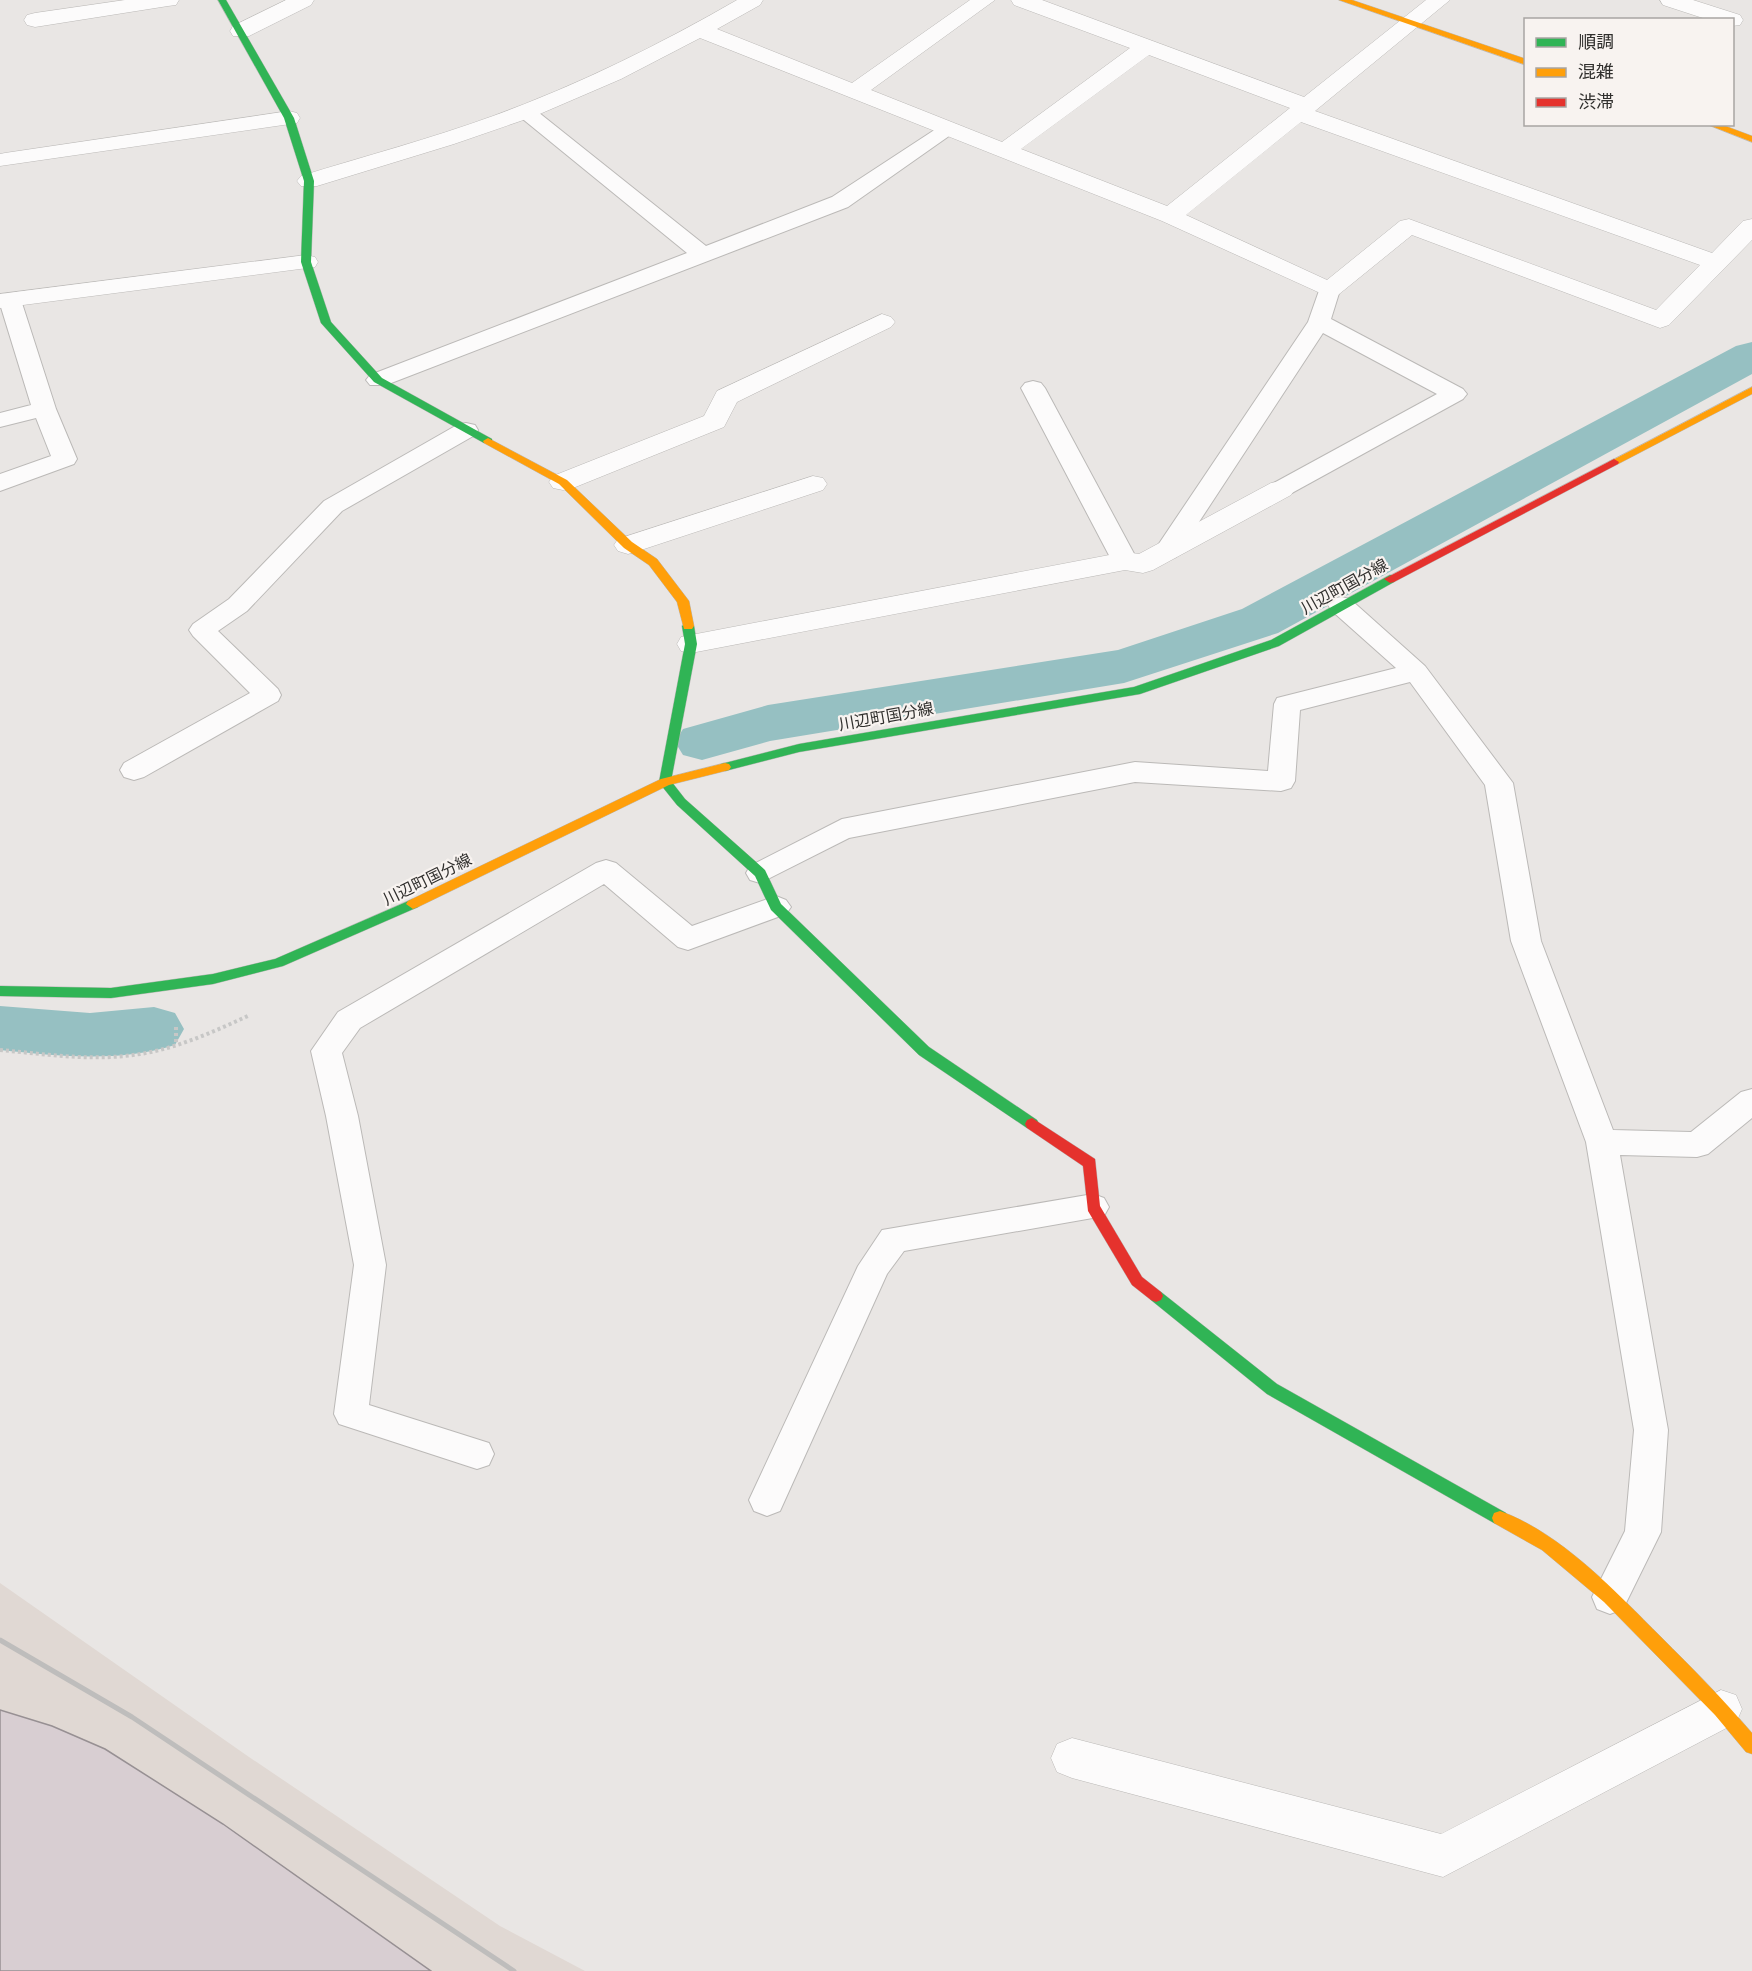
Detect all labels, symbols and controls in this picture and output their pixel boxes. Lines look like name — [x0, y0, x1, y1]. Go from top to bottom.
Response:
legend — [1524, 18, 1734, 126]
text: 順調 — [1578, 32, 1614, 52]
text: 混雑 — [1578, 62, 1614, 82]
text: 渋滞 — [1578, 92, 1614, 112]
street label: 川辺町国分線 — [1298, 556, 1390, 617]
street label: 川辺町国分線 — [837, 700, 935, 733]
street label: 川辺町国分線 — [380, 851, 474, 908]

